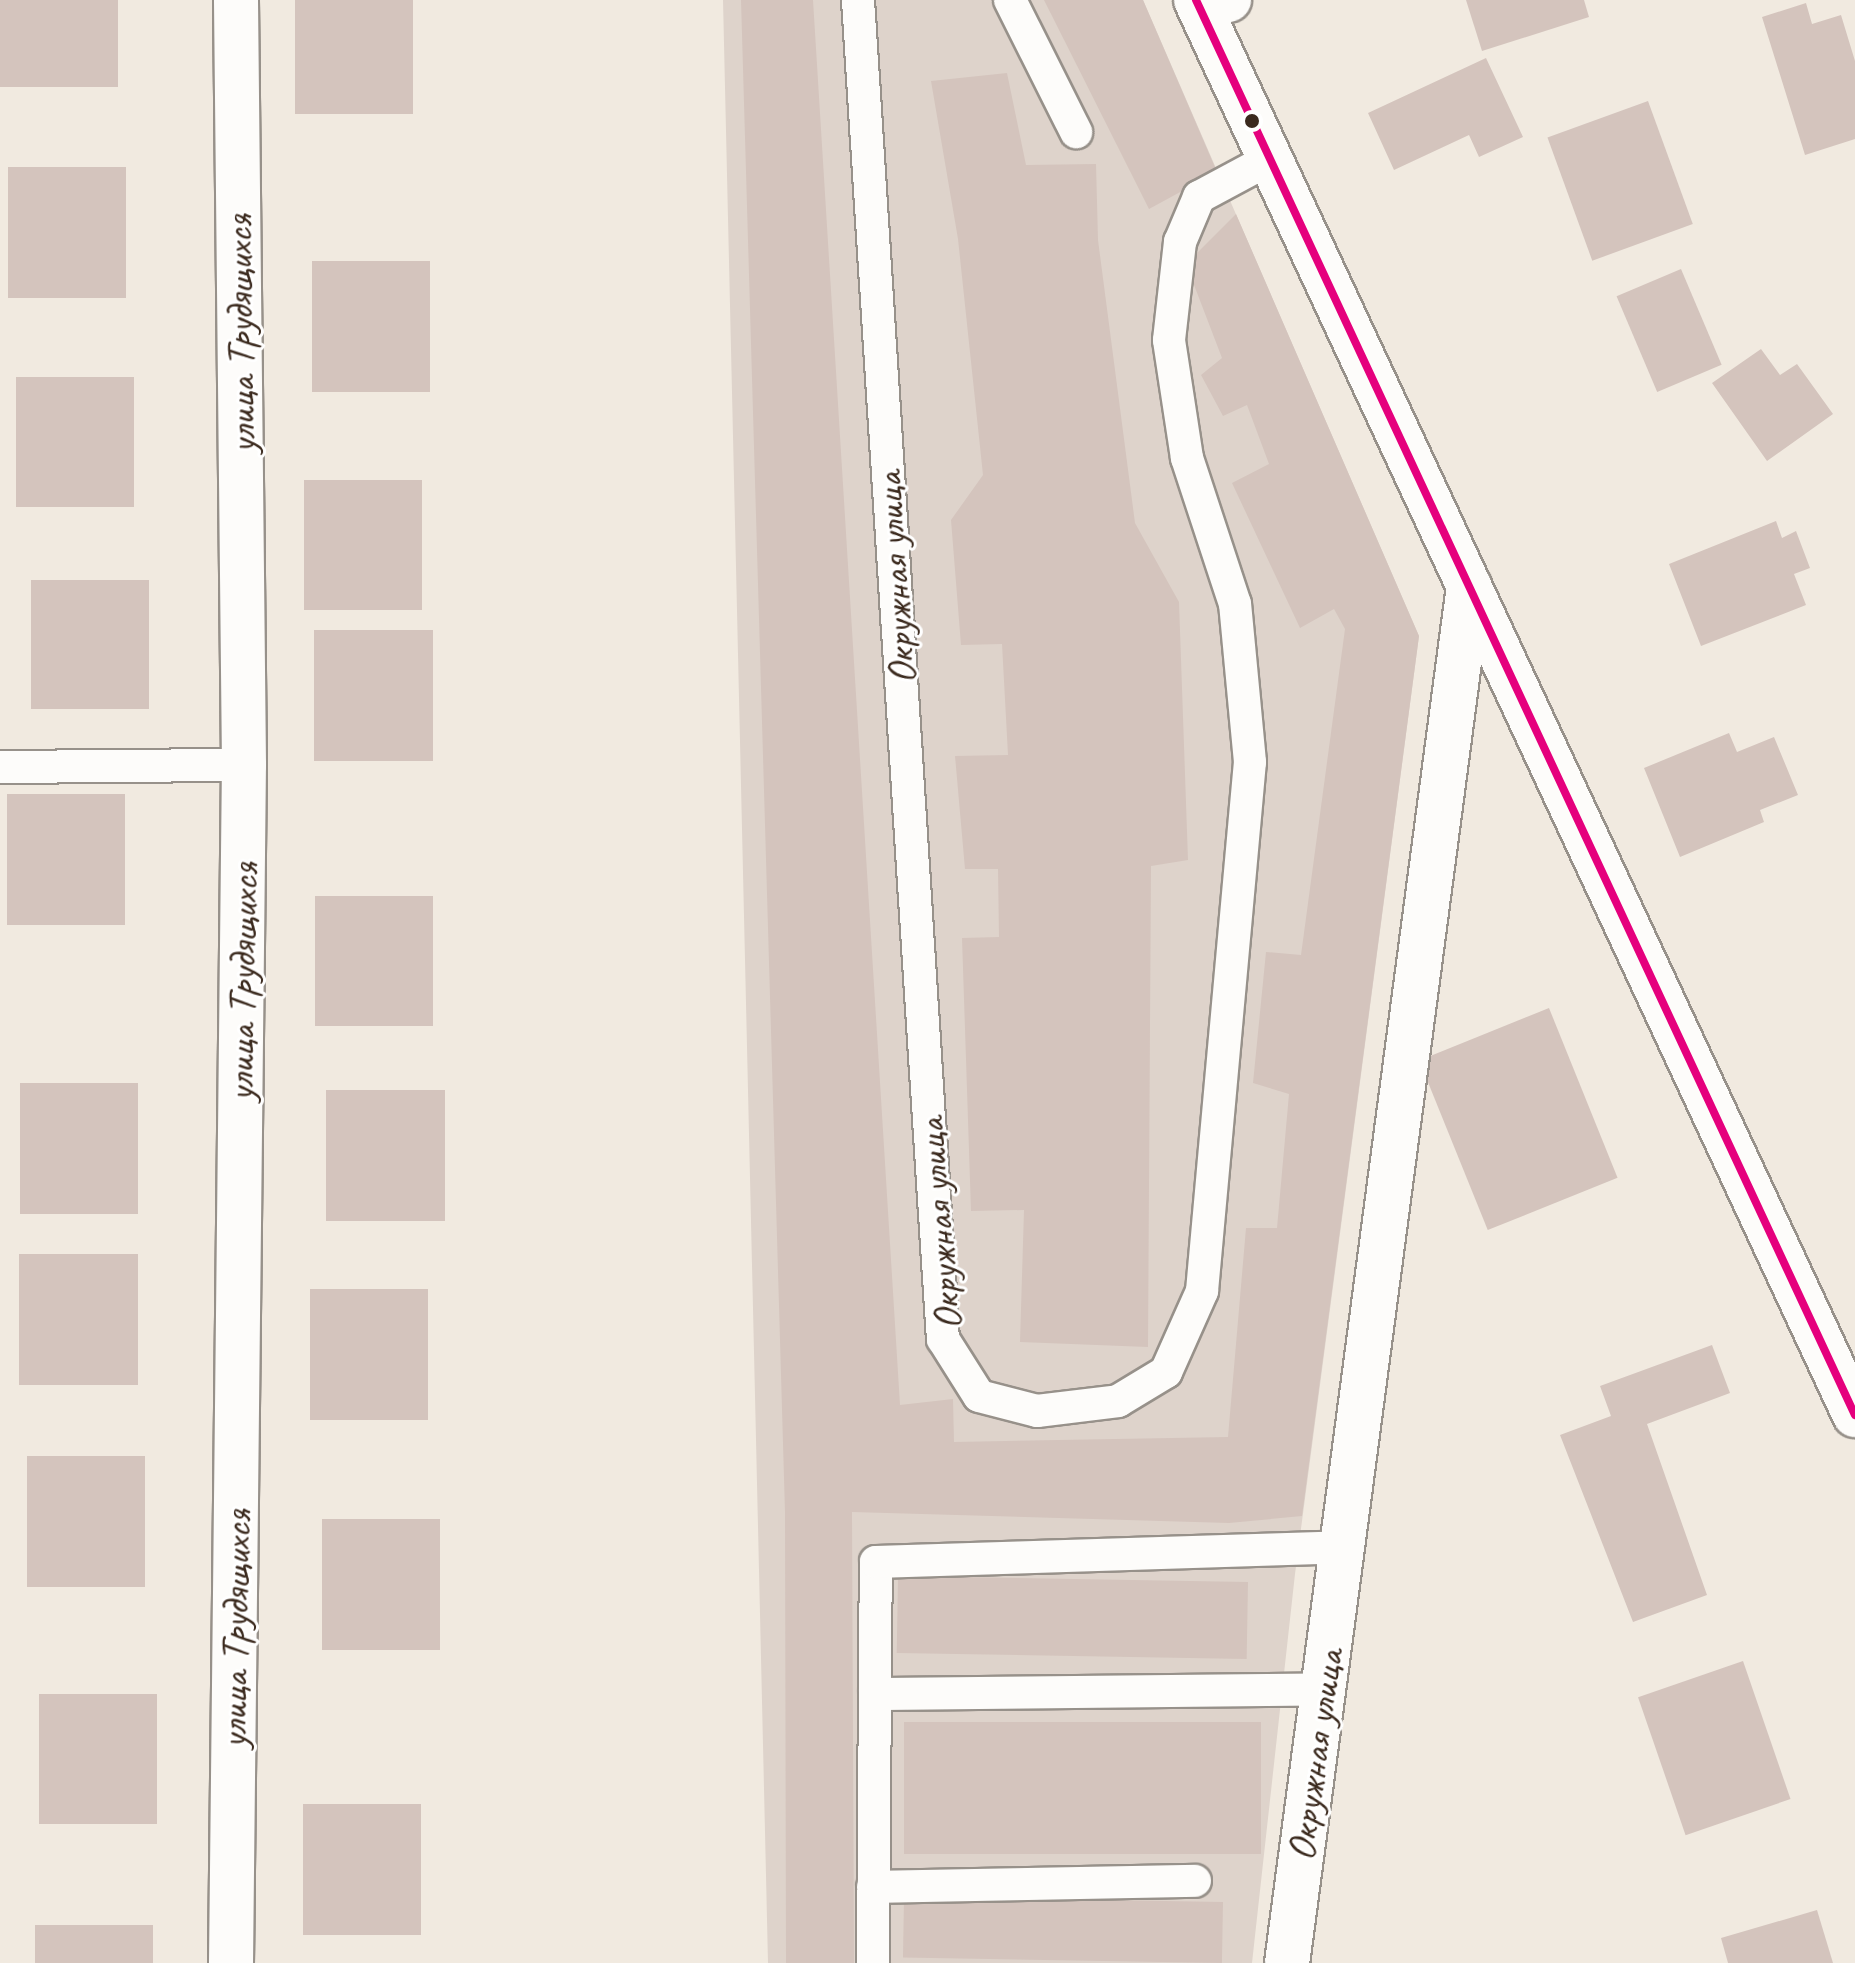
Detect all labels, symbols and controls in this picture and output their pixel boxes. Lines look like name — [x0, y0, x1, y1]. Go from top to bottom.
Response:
unlabelled marker — [1244, 113, 1260, 129]
street label: улица Трудящихся — [214, 217, 266, 451]
street label: Окружная улица — [864, 470, 926, 686]
street label: улица Трудящихся — [216, 865, 268, 1099]
street label: Окружная улица — [906, 1115, 972, 1333]
street label: улица Трудящихся — [209, 1512, 261, 1746]
street label: Окружная улица — [1276, 1646, 1354, 1864]

